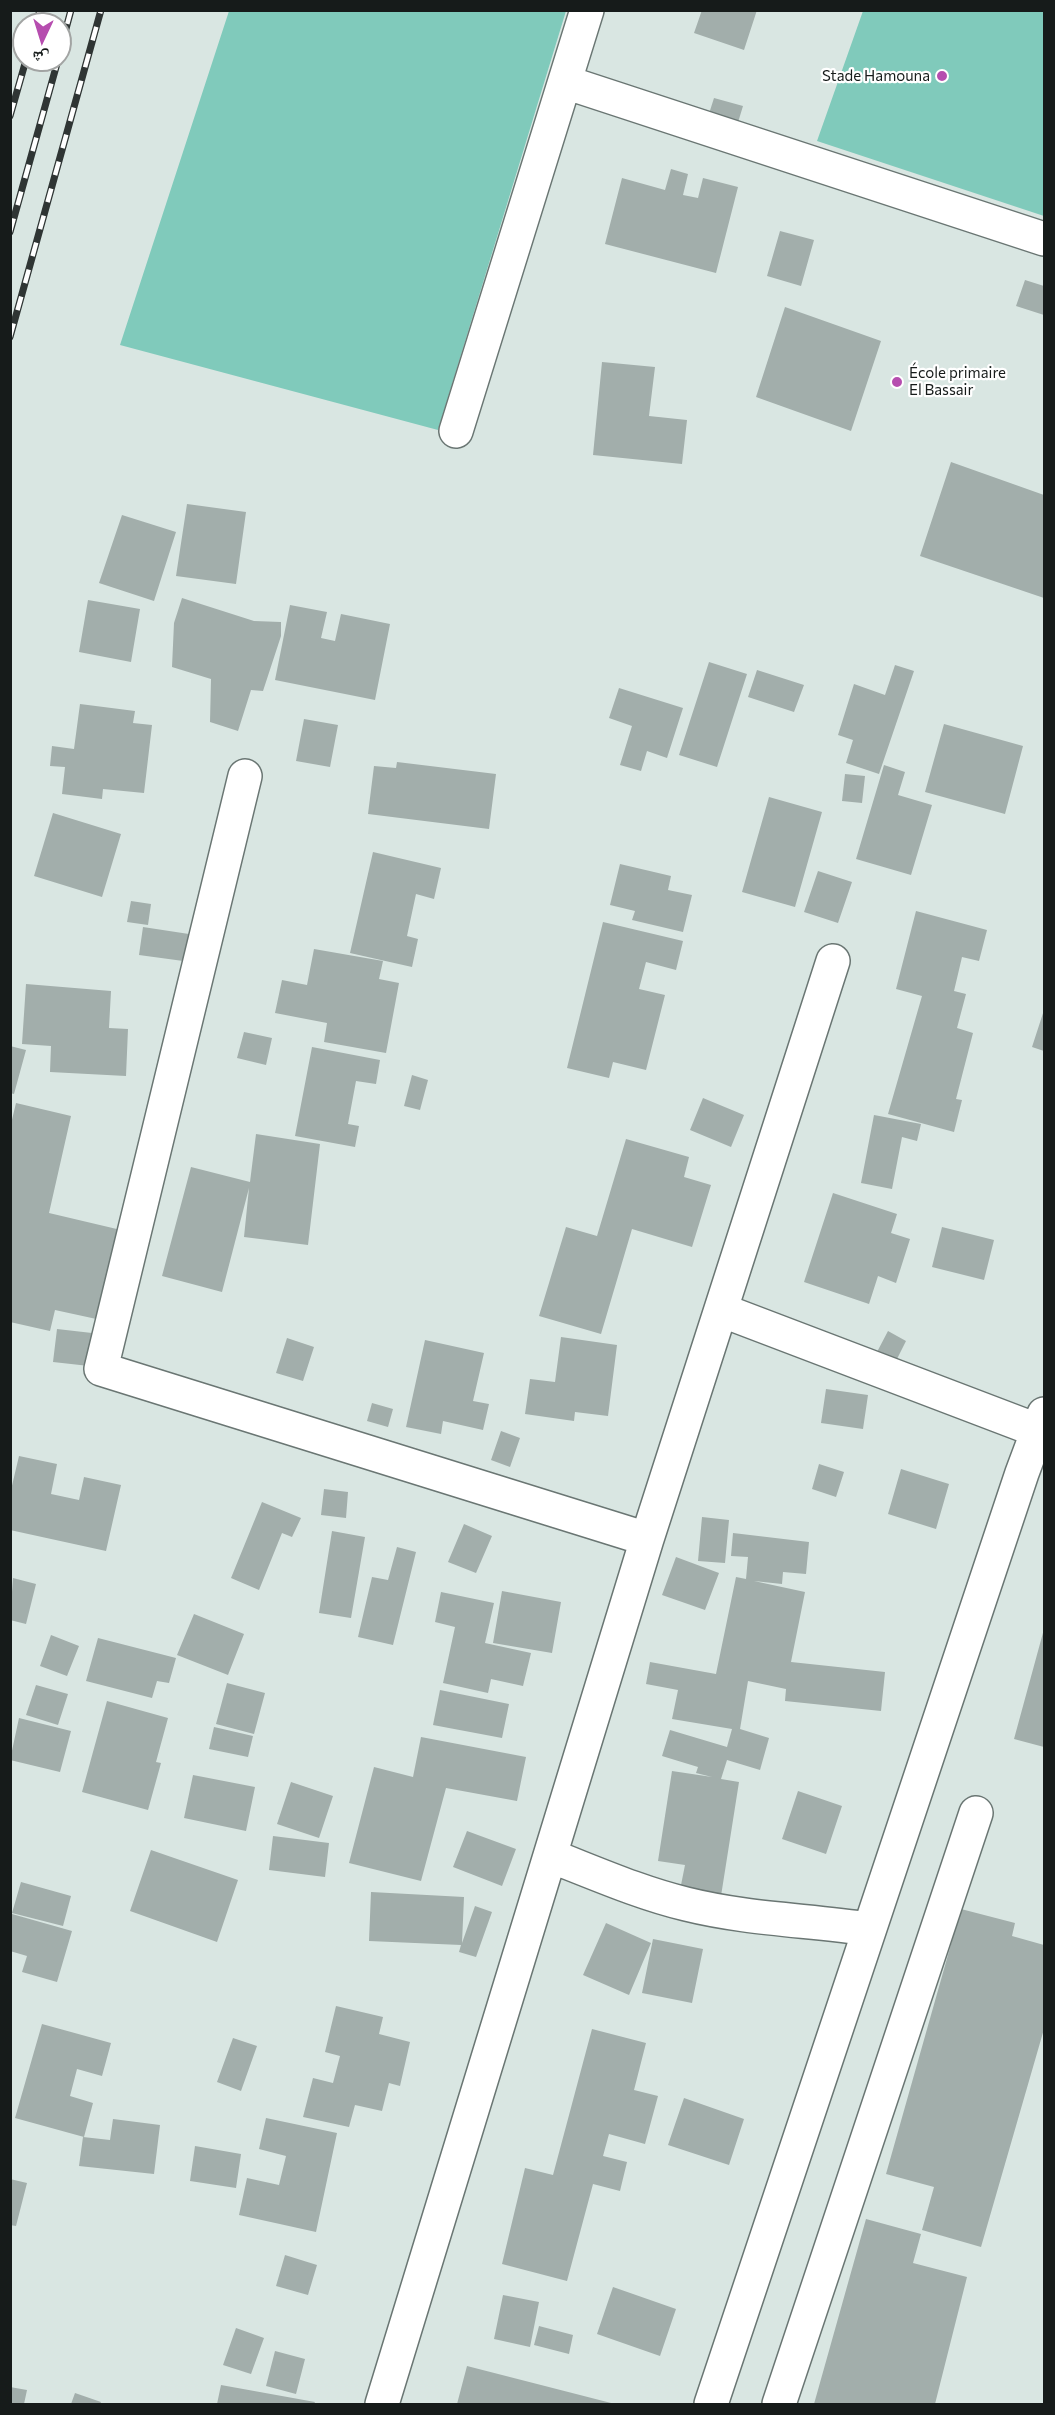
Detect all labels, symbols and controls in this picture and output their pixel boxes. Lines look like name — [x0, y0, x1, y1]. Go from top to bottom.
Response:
north arrow — [12, 12, 72, 72]
text: ش — [32, 48, 50, 69]
place label: Stade Hamouna — [822, 67, 930, 85]
marker: Stade Hamouna — [935, 69, 949, 83]
place label: École primaire El Bassair — [909, 364, 1006, 399]
marker: École primaire El Bassair — [890, 375, 904, 389]

